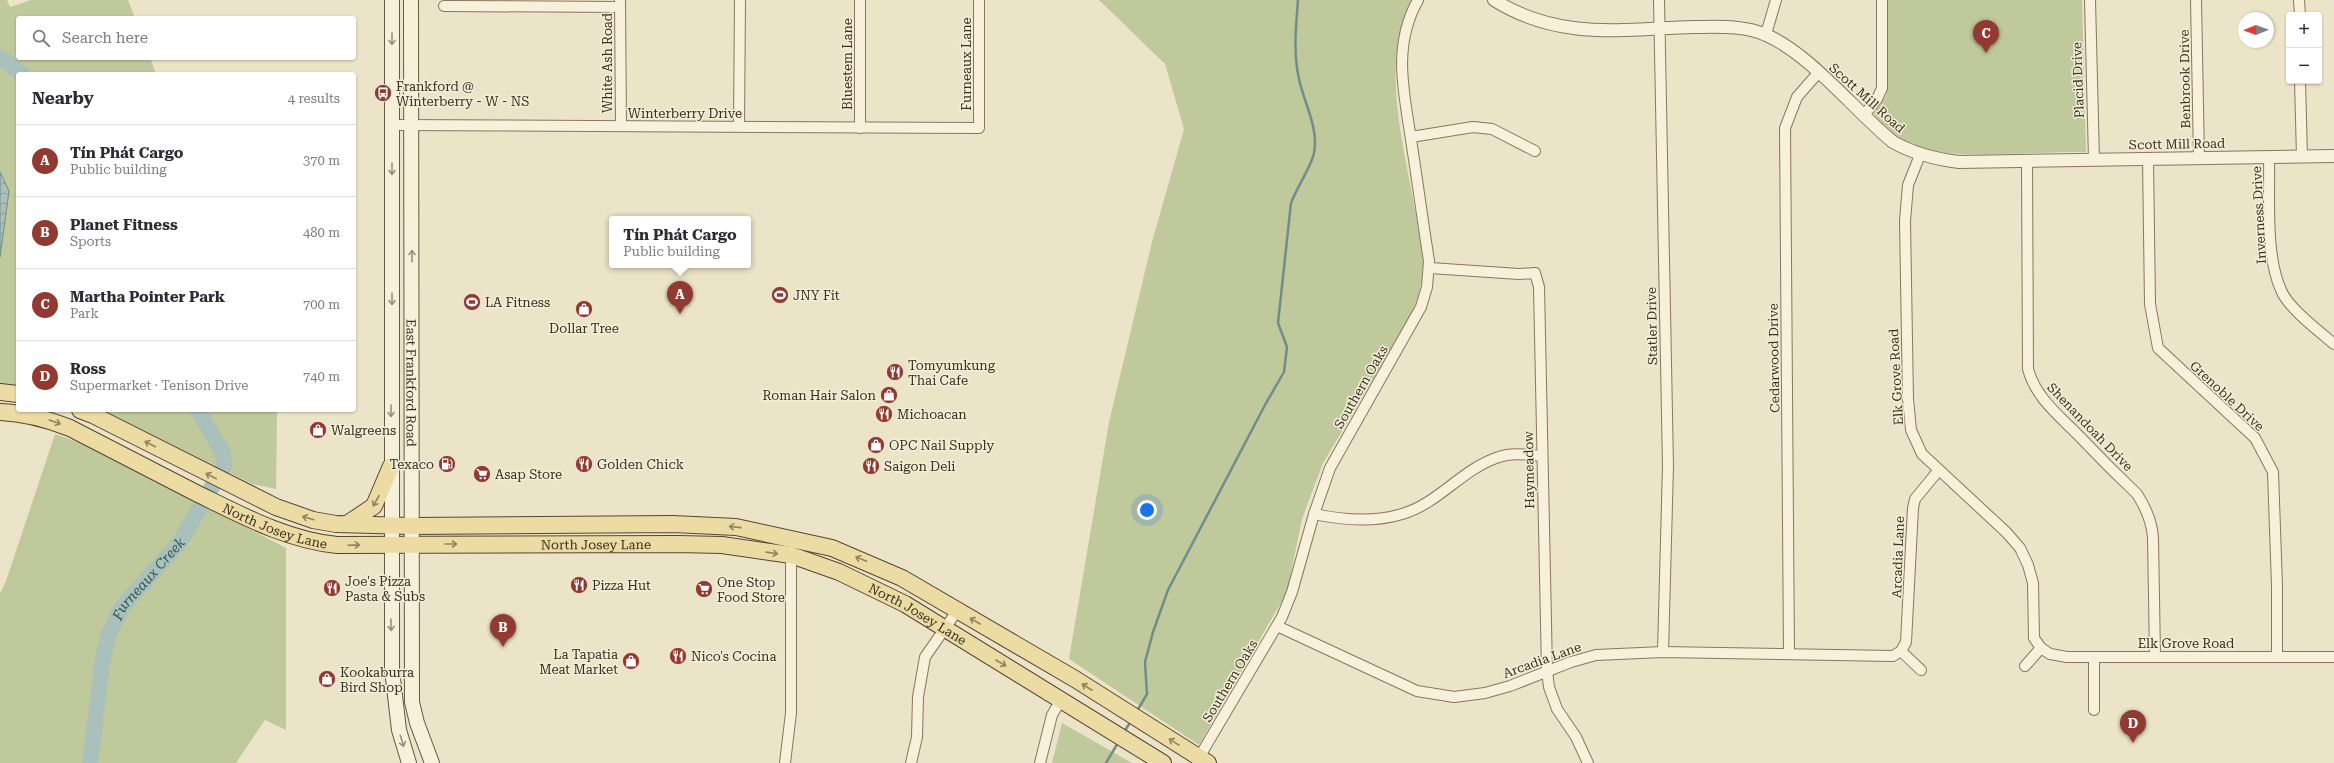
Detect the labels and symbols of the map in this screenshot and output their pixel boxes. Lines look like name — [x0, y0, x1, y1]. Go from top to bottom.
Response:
street label: White Ash Road — [600, 12, 615, 113]
north arrow — [2238, 12, 2274, 48]
street label: Furneaux Lane — [959, 17, 974, 111]
street label: Bluestem Lane — [840, 18, 855, 110]
pin: C — [1973, 20, 1999, 53]
street label: Benbrook Drive — [2177, 29, 2193, 129]
one-way arrow — [388, 32, 396, 45]
street label: Placid Drive — [2069, 42, 2087, 118]
street label: Scott Mill Road — [1826, 60, 1908, 136]
place label: Frankford @ Winterberry - W - NS — [396, 79, 529, 109]
bus stop icon: Frankford @ Winterberry - W - NS — [373, 83, 393, 103]
street label: Winterberry Drive — [628, 106, 742, 121]
street label: Scott Mill Road — [2129, 136, 2226, 152]
one-way arrow — [388, 162, 396, 175]
street label: Inverness Drive — [2249, 166, 2269, 264]
one-way arrow — [408, 250, 416, 263]
pin: A — [667, 281, 693, 314]
sports icon: JNY Fit — [770, 285, 790, 305]
street label: Statler Drive — [1644, 287, 1660, 365]
place label: JNY Fit — [793, 288, 840, 303]
one-way arrow — [388, 292, 396, 305]
sports icon: LA Fitness — [462, 292, 482, 312]
place label: LA Fitness — [485, 295, 550, 310]
shop icon: Dollar Tree — [574, 299, 594, 319]
street label: Cedarwood Drive — [1766, 303, 1782, 413]
street label: East Frankford Road — [404, 319, 419, 448]
place label: Dollar Tree — [549, 321, 619, 336]
street label: Elk Grove Road — [1886, 328, 1906, 426]
street label: Southern Oaks — [1331, 343, 1391, 431]
place label: Tomyumkung Thai Cafe — [908, 358, 996, 388]
street label: Grenoble Drive — [2187, 358, 2267, 434]
restaurant icon: Tomyumkung Thai Cafe — [885, 362, 905, 382]
street label: Shenandoah Drive — [2044, 380, 2136, 474]
shop icon: Roman Hair Salon — [879, 385, 899, 405]
place label: Roman Hair Salon — [762, 388, 877, 403]
one-way arrow — [388, 404, 395, 417]
restaurant icon: Michoacan — [874, 404, 894, 424]
place label: Michoacan — [897, 407, 967, 422]
one-way arrow — [49, 419, 61, 427]
shop icon: Walgreens — [308, 420, 328, 440]
place label: Walgreens — [331, 423, 396, 438]
street label: Haymeadow — [1521, 431, 1537, 509]
shop icon: OPC Nail Supply — [866, 435, 886, 455]
place label: OPC Nail Supply — [889, 438, 995, 453]
one-way arrow — [144, 440, 156, 447]
fuel station icon: Texaco — [437, 454, 457, 474]
restaurant icon: Golden Chick — [574, 454, 594, 474]
restaurant icon: Saigon Deli — [861, 456, 881, 476]
place label: Texaco — [390, 457, 434, 472]
place label: Golden Chick — [597, 457, 684, 472]
place label: Saigon Deli — [884, 459, 955, 474]
supermarket icon: Asap Store — [472, 464, 492, 484]
place label: Asap Store — [495, 467, 562, 482]
one-way arrow — [205, 471, 217, 479]
one-way arrow — [372, 495, 379, 507]
street label: North Josey Lane — [220, 500, 328, 551]
your location — [1137, 500, 1157, 520]
one-way arrow — [302, 514, 315, 521]
street label: Arcadia Lane — [1889, 516, 1907, 598]
one-way arrow — [729, 523, 742, 531]
water label: Furneaux Creek — [109, 534, 188, 623]
street label: North Josey Lane — [541, 537, 651, 552]
one-way arrow — [444, 540, 457, 548]
one-way arrow — [347, 541, 360, 548]
one-way arrow — [765, 549, 778, 557]
one-way arrow — [855, 555, 867, 563]
place label: Joe's Pizza Pasta & Subs — [345, 574, 425, 604]
restaurant icon: Pizza Hut — [569, 575, 589, 595]
place label: One Stop Food Store — [717, 575, 785, 605]
restaurant icon: Joe's Pizza Pasta & Subs — [322, 578, 342, 598]
place label: Pizza Hut — [592, 578, 651, 593]
supermarket icon: One Stop Food Store — [694, 579, 714, 599]
street label: North Josey Lane — [866, 580, 969, 648]
pin: B — [490, 614, 516, 647]
one-way arrow — [969, 617, 981, 625]
one-way arrow — [387, 618, 395, 631]
street label: Elk Grove Road — [2138, 636, 2235, 651]
street label: Southern Oaks — [1200, 637, 1260, 725]
street label: Arcadia Lane — [1501, 639, 1583, 681]
restaurant icon: Nico's Cocina — [668, 646, 688, 666]
place label: La Tapatia Meat Market — [539, 647, 618, 677]
place label: Nico's Cocina — [691, 649, 776, 664]
shop icon: La Tapatia Meat Market — [621, 651, 641, 671]
one-way arrow — [995, 660, 1007, 668]
place label: Kookaburra Bird Shop — [340, 665, 414, 695]
shop icon: Kookaburra Bird Shop — [317, 669, 337, 689]
one-way arrow — [1082, 683, 1093, 691]
pin: D — [2120, 710, 2146, 743]
one-way arrow — [399, 734, 406, 747]
one-way arrow — [1169, 738, 1180, 746]

